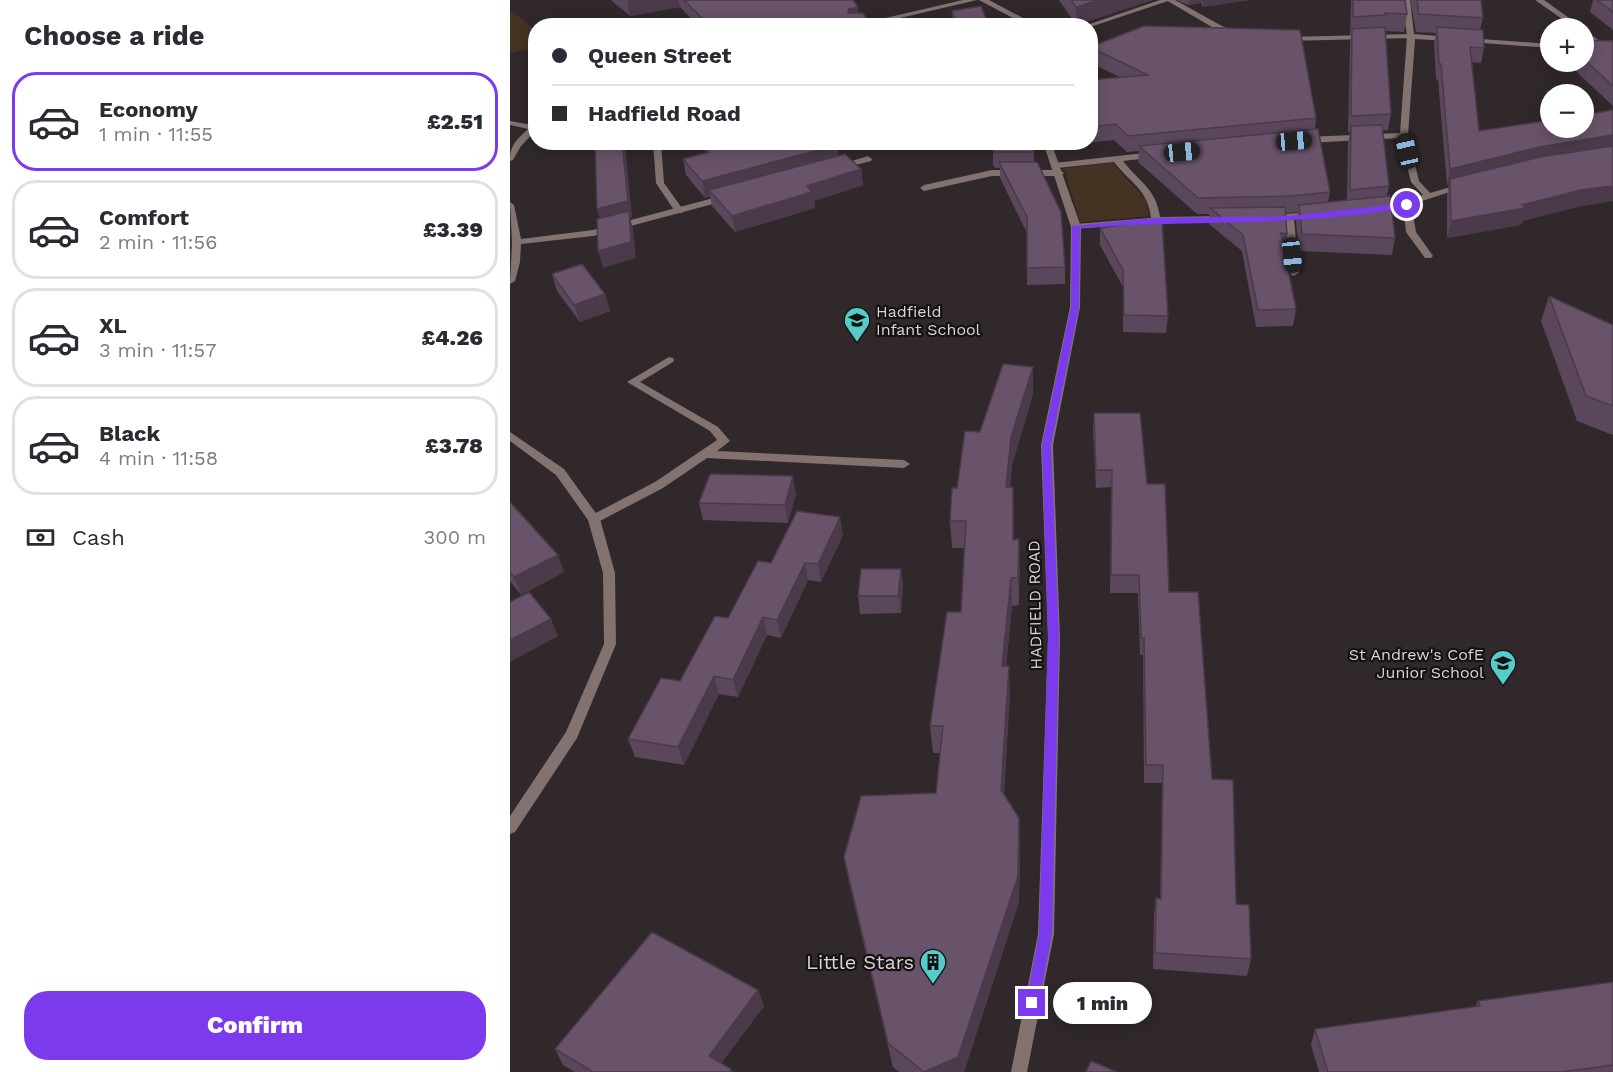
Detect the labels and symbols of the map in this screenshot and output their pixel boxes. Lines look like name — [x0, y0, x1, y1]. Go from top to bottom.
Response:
car — [1275, 130, 1313, 152]
car — [1394, 131, 1420, 171]
car — [1163, 141, 1201, 163]
route start — [1393, 191, 1420, 218]
car — [1281, 236, 1303, 274]
place label: Hadfield Infant School — [876, 302, 981, 339]
school or university icon: Hadfield Infant School — [842, 305, 872, 343]
street label: HADFIELD ROAD — [1024, 540, 1046, 670]
place label: St Andrew's CofE Junior School — [1349, 645, 1484, 682]
school or university icon: St Andrew's CofE Junior School — [1488, 648, 1518, 686]
building icon: Little Stars — [918, 947, 948, 985]
place label: Little Stars — [806, 950, 914, 974]
callout: 1 min — [1053, 982, 1152, 1024]
route end — [1018, 989, 1045, 1016]

